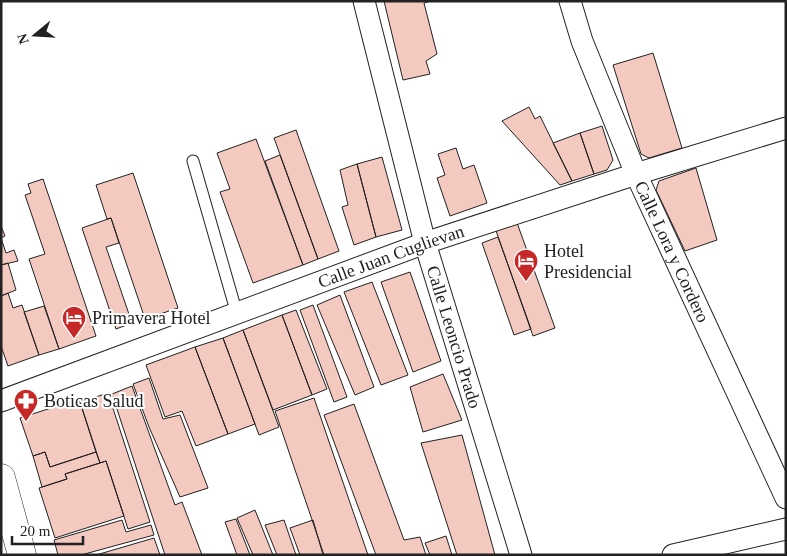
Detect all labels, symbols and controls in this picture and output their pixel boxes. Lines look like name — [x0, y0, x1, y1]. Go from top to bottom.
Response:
north arrow — [10, 10, 60, 60]
text: N — [14, 32, 32, 46]
street label: Calle Lora y Cordero — [631, 178, 713, 326]
street label: Calle Juan Cuglievan — [315, 221, 467, 292]
place label: Hotel Presidencial — [544, 241, 632, 282]
hotel icon: Hotel Presidencial — [513, 248, 539, 282]
street label: Calle Leoncio Prado — [423, 263, 485, 411]
hotel icon: Primavera Hotel — [61, 305, 87, 339]
place label: Primavera Hotel — [92, 308, 210, 328]
pharmacy icon: Boticas Salud — [13, 388, 39, 422]
place label: Boticas Salud — [44, 391, 144, 411]
scale bar — [12, 514, 84, 546]
text: 20 m — [20, 523, 51, 539]

